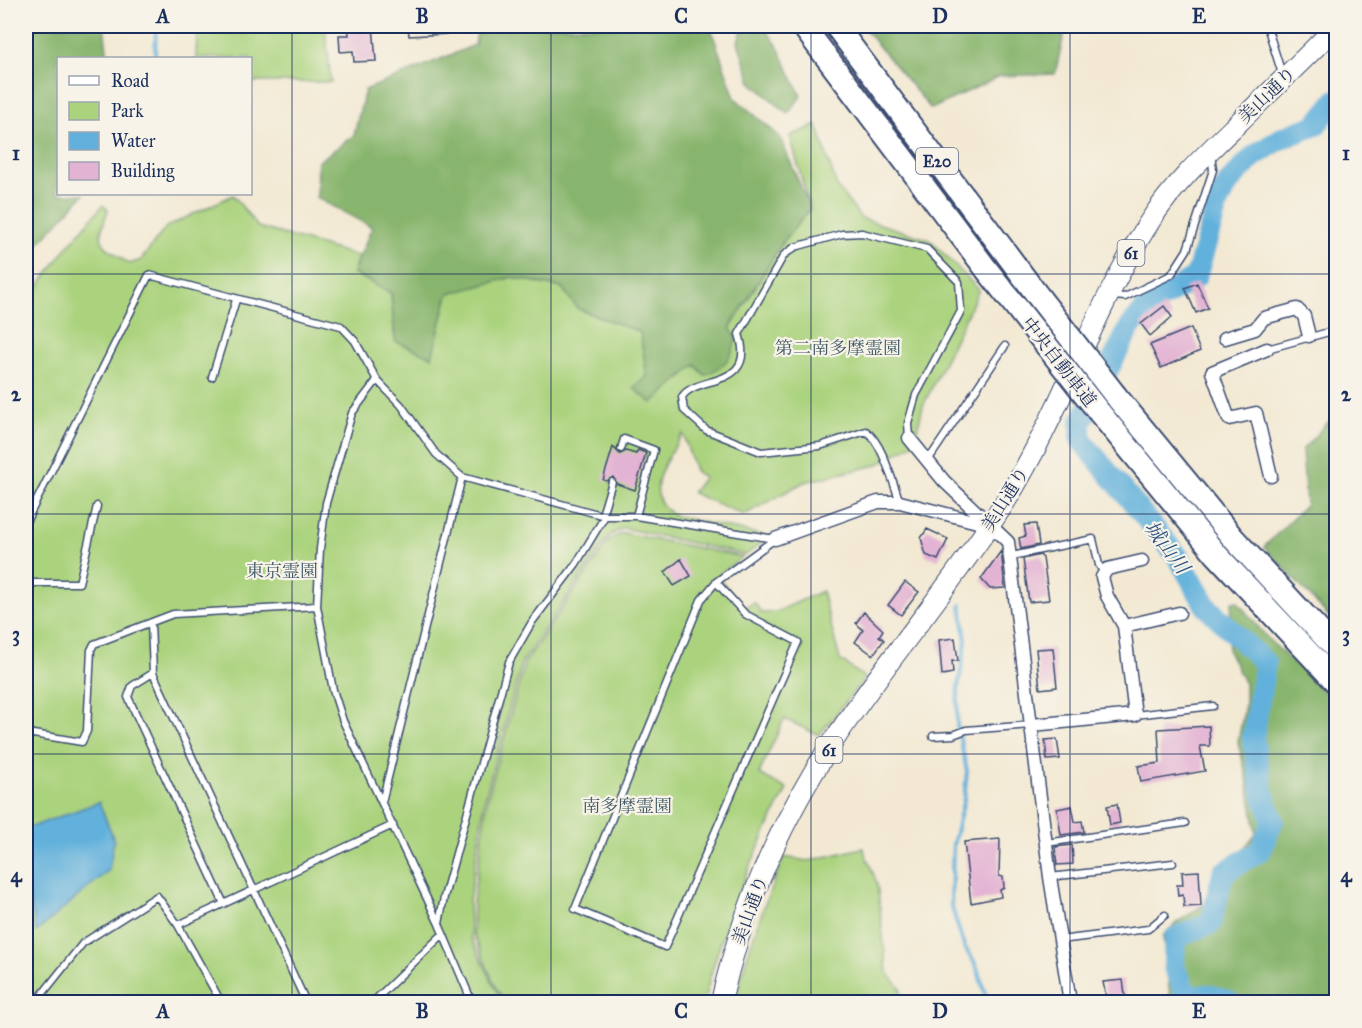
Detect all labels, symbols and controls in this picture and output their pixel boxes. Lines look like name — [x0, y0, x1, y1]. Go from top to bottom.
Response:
text: A — [154, 4, 170, 28]
text: B — [415, 4, 429, 28]
text: C — [674, 4, 688, 28]
text: D — [932, 4, 948, 28]
text: E — [1192, 4, 1207, 28]
legend — [57, 57, 252, 195]
street label: 美山通り — [1233, 62, 1301, 128]
text: Road — [111, 70, 149, 92]
text: Park — [111, 100, 144, 122]
text: Water — [111, 130, 156, 152]
text: 1 — [12, 141, 20, 165]
text: 1 — [1342, 141, 1350, 165]
road number: E20 — [916, 148, 958, 174]
text: Building — [111, 160, 175, 183]
road number: 61 — [1118, 240, 1144, 266]
street label: 中央自動車道 — [1017, 313, 1101, 411]
park label: 第二南多摩霊園 — [775, 337, 901, 359]
text: 2 — [11, 382, 22, 406]
text: 2 — [1341, 382, 1352, 406]
street label: 美山通り — [977, 463, 1033, 535]
water label: 城山川 — [1139, 516, 1196, 580]
park label: 東京霊園 — [246, 560, 318, 582]
text: 3 — [12, 622, 20, 647]
text: 3 — [1342, 622, 1350, 647]
road number: 61 — [816, 737, 842, 763]
park label: 南多摩霊園 — [582, 795, 672, 817]
text: 4 — [10, 863, 22, 888]
text: 4 — [1340, 863, 1352, 888]
street label: 美山通り — [727, 872, 773, 948]
text: A — [154, 999, 170, 1023]
text: B — [415, 999, 429, 1023]
text: C — [674, 999, 688, 1023]
text: D — [932, 999, 948, 1023]
text: E — [1192, 999, 1207, 1023]

